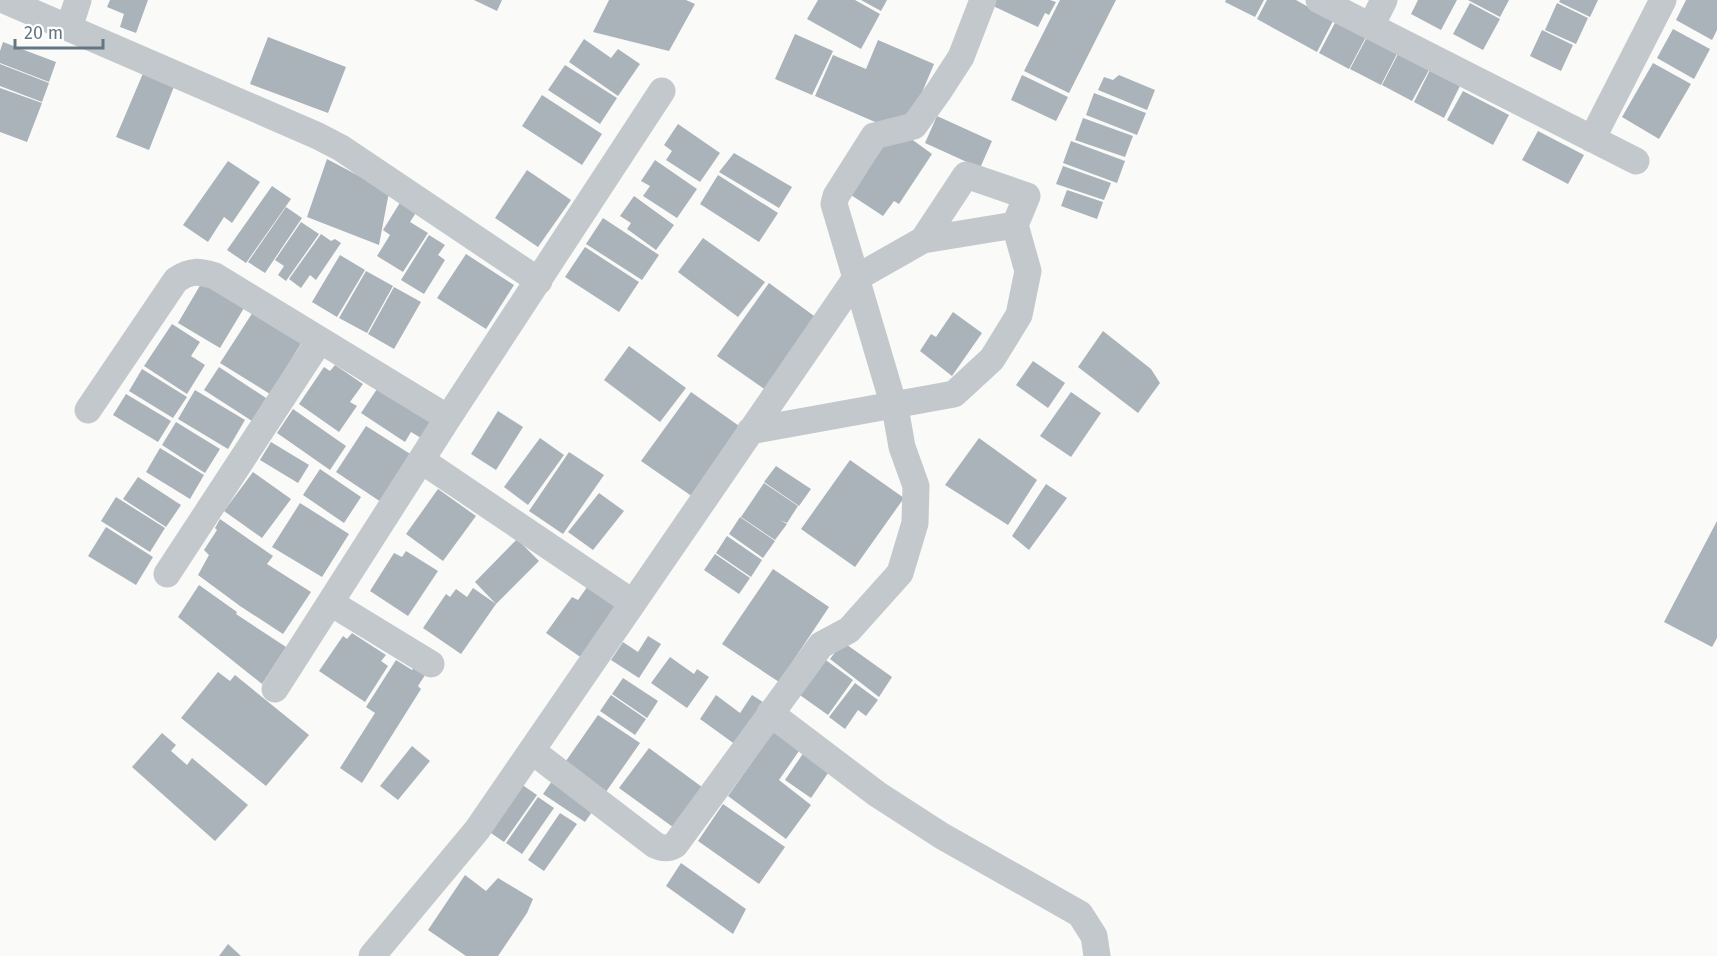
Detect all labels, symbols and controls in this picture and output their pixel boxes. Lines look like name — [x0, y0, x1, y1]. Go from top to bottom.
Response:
scale bar — [15, 12, 104, 50]
text: 20 m — [24, 22, 63, 44]

